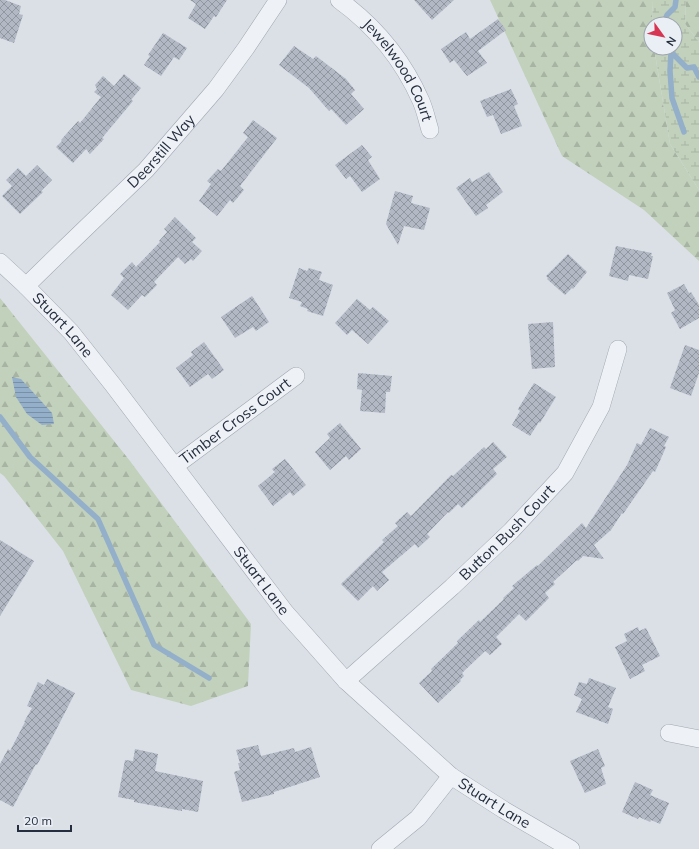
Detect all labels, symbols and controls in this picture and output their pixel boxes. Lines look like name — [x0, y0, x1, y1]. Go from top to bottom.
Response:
street label: Jewelwood Court — [359, 14, 437, 123]
north arrow — [643, 16, 683, 56]
text: N — [663, 34, 680, 49]
street label: Deerstill Way — [123, 110, 199, 192]
street label: Stuart Lane — [29, 288, 97, 361]
street label: Timber Cross Court — [176, 373, 294, 468]
street label: Button Bush Court — [455, 480, 558, 584]
street label: Stuart Lane — [230, 542, 294, 619]
street label: Stuart Lane — [455, 773, 534, 832]
scale bar — [18, 807, 71, 833]
text: 20 m — [24, 813, 52, 828]

